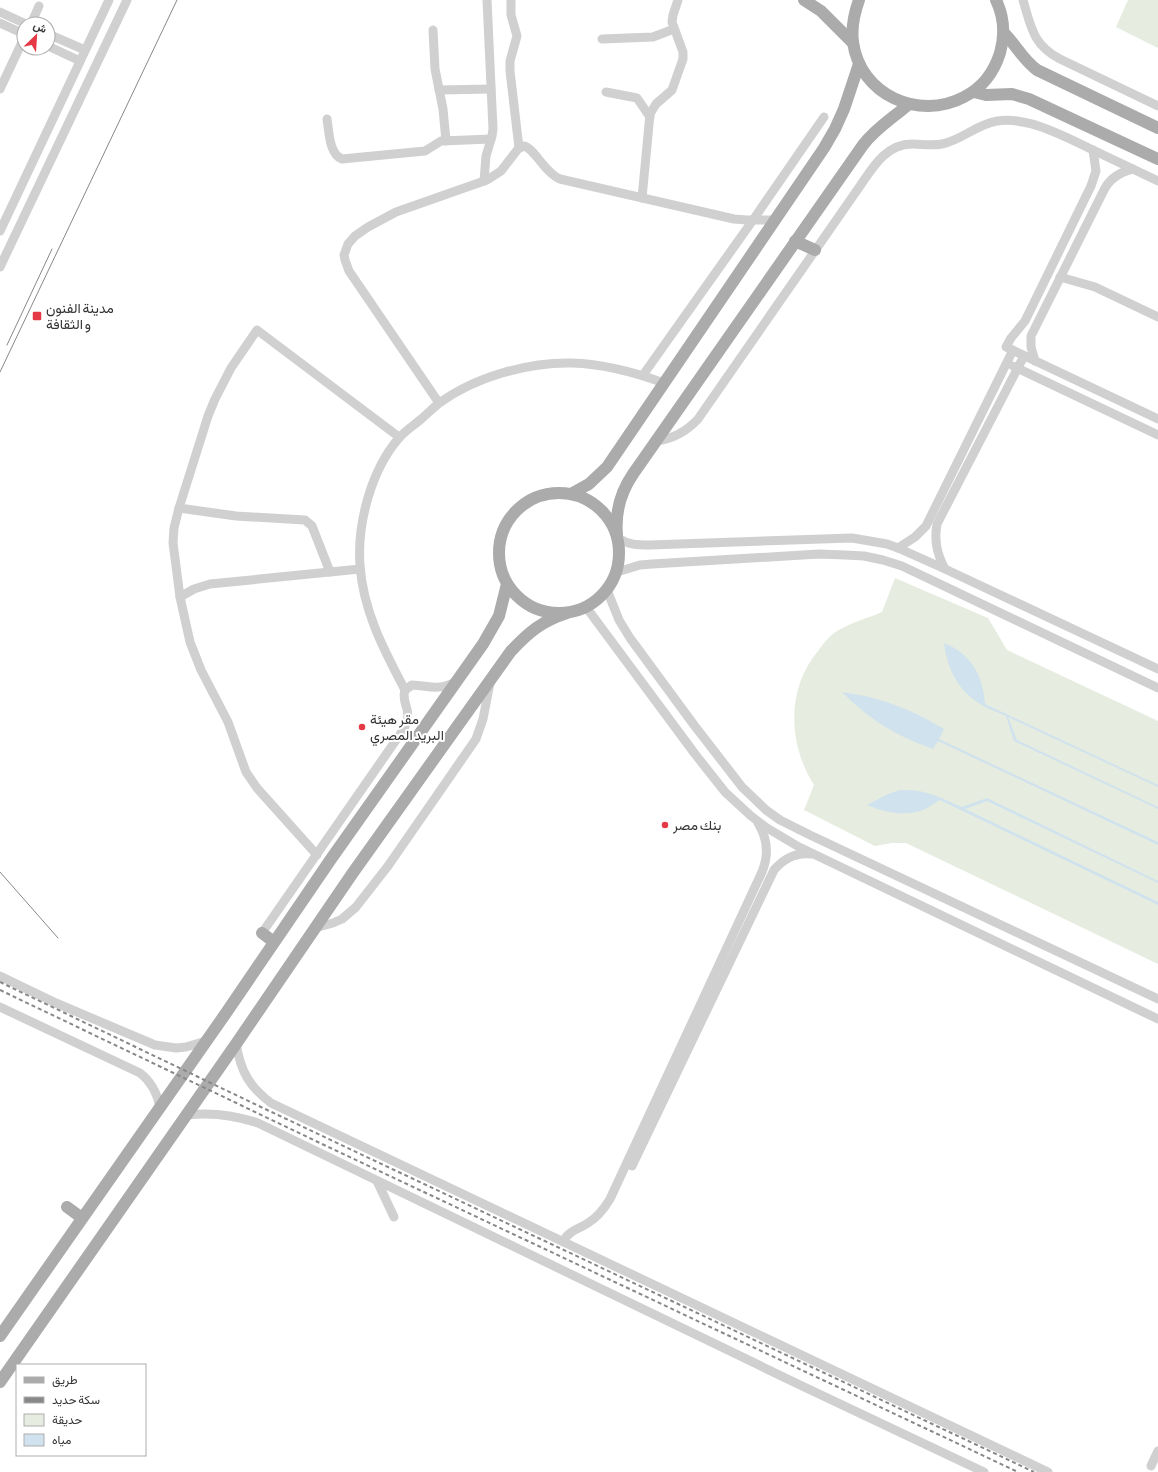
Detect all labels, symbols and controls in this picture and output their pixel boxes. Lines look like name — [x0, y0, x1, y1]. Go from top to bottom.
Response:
north arrow — [16, 16, 56, 56]
text: ش — [31, 19, 49, 36]
place label: مدينة الفنون و الثقافة — [46, 300, 114, 333]
marker: مدينة الفنون و الثقافة — [31, 310, 43, 322]
place label: مقر هيئة البريد المصري — [370, 711, 444, 747]
marker: مقر هيئة البريد المصري — [357, 722, 367, 732]
place label: بنك مصر — [672, 817, 721, 834]
marker: بنك مصر — [660, 820, 670, 830]
legend — [16, 1364, 146, 1456]
text: طريق — [52, 1373, 78, 1388]
text: سكة حديد — [52, 1393, 100, 1407]
text: حديقة — [52, 1413, 82, 1427]
text: مياه — [52, 1433, 71, 1447]

